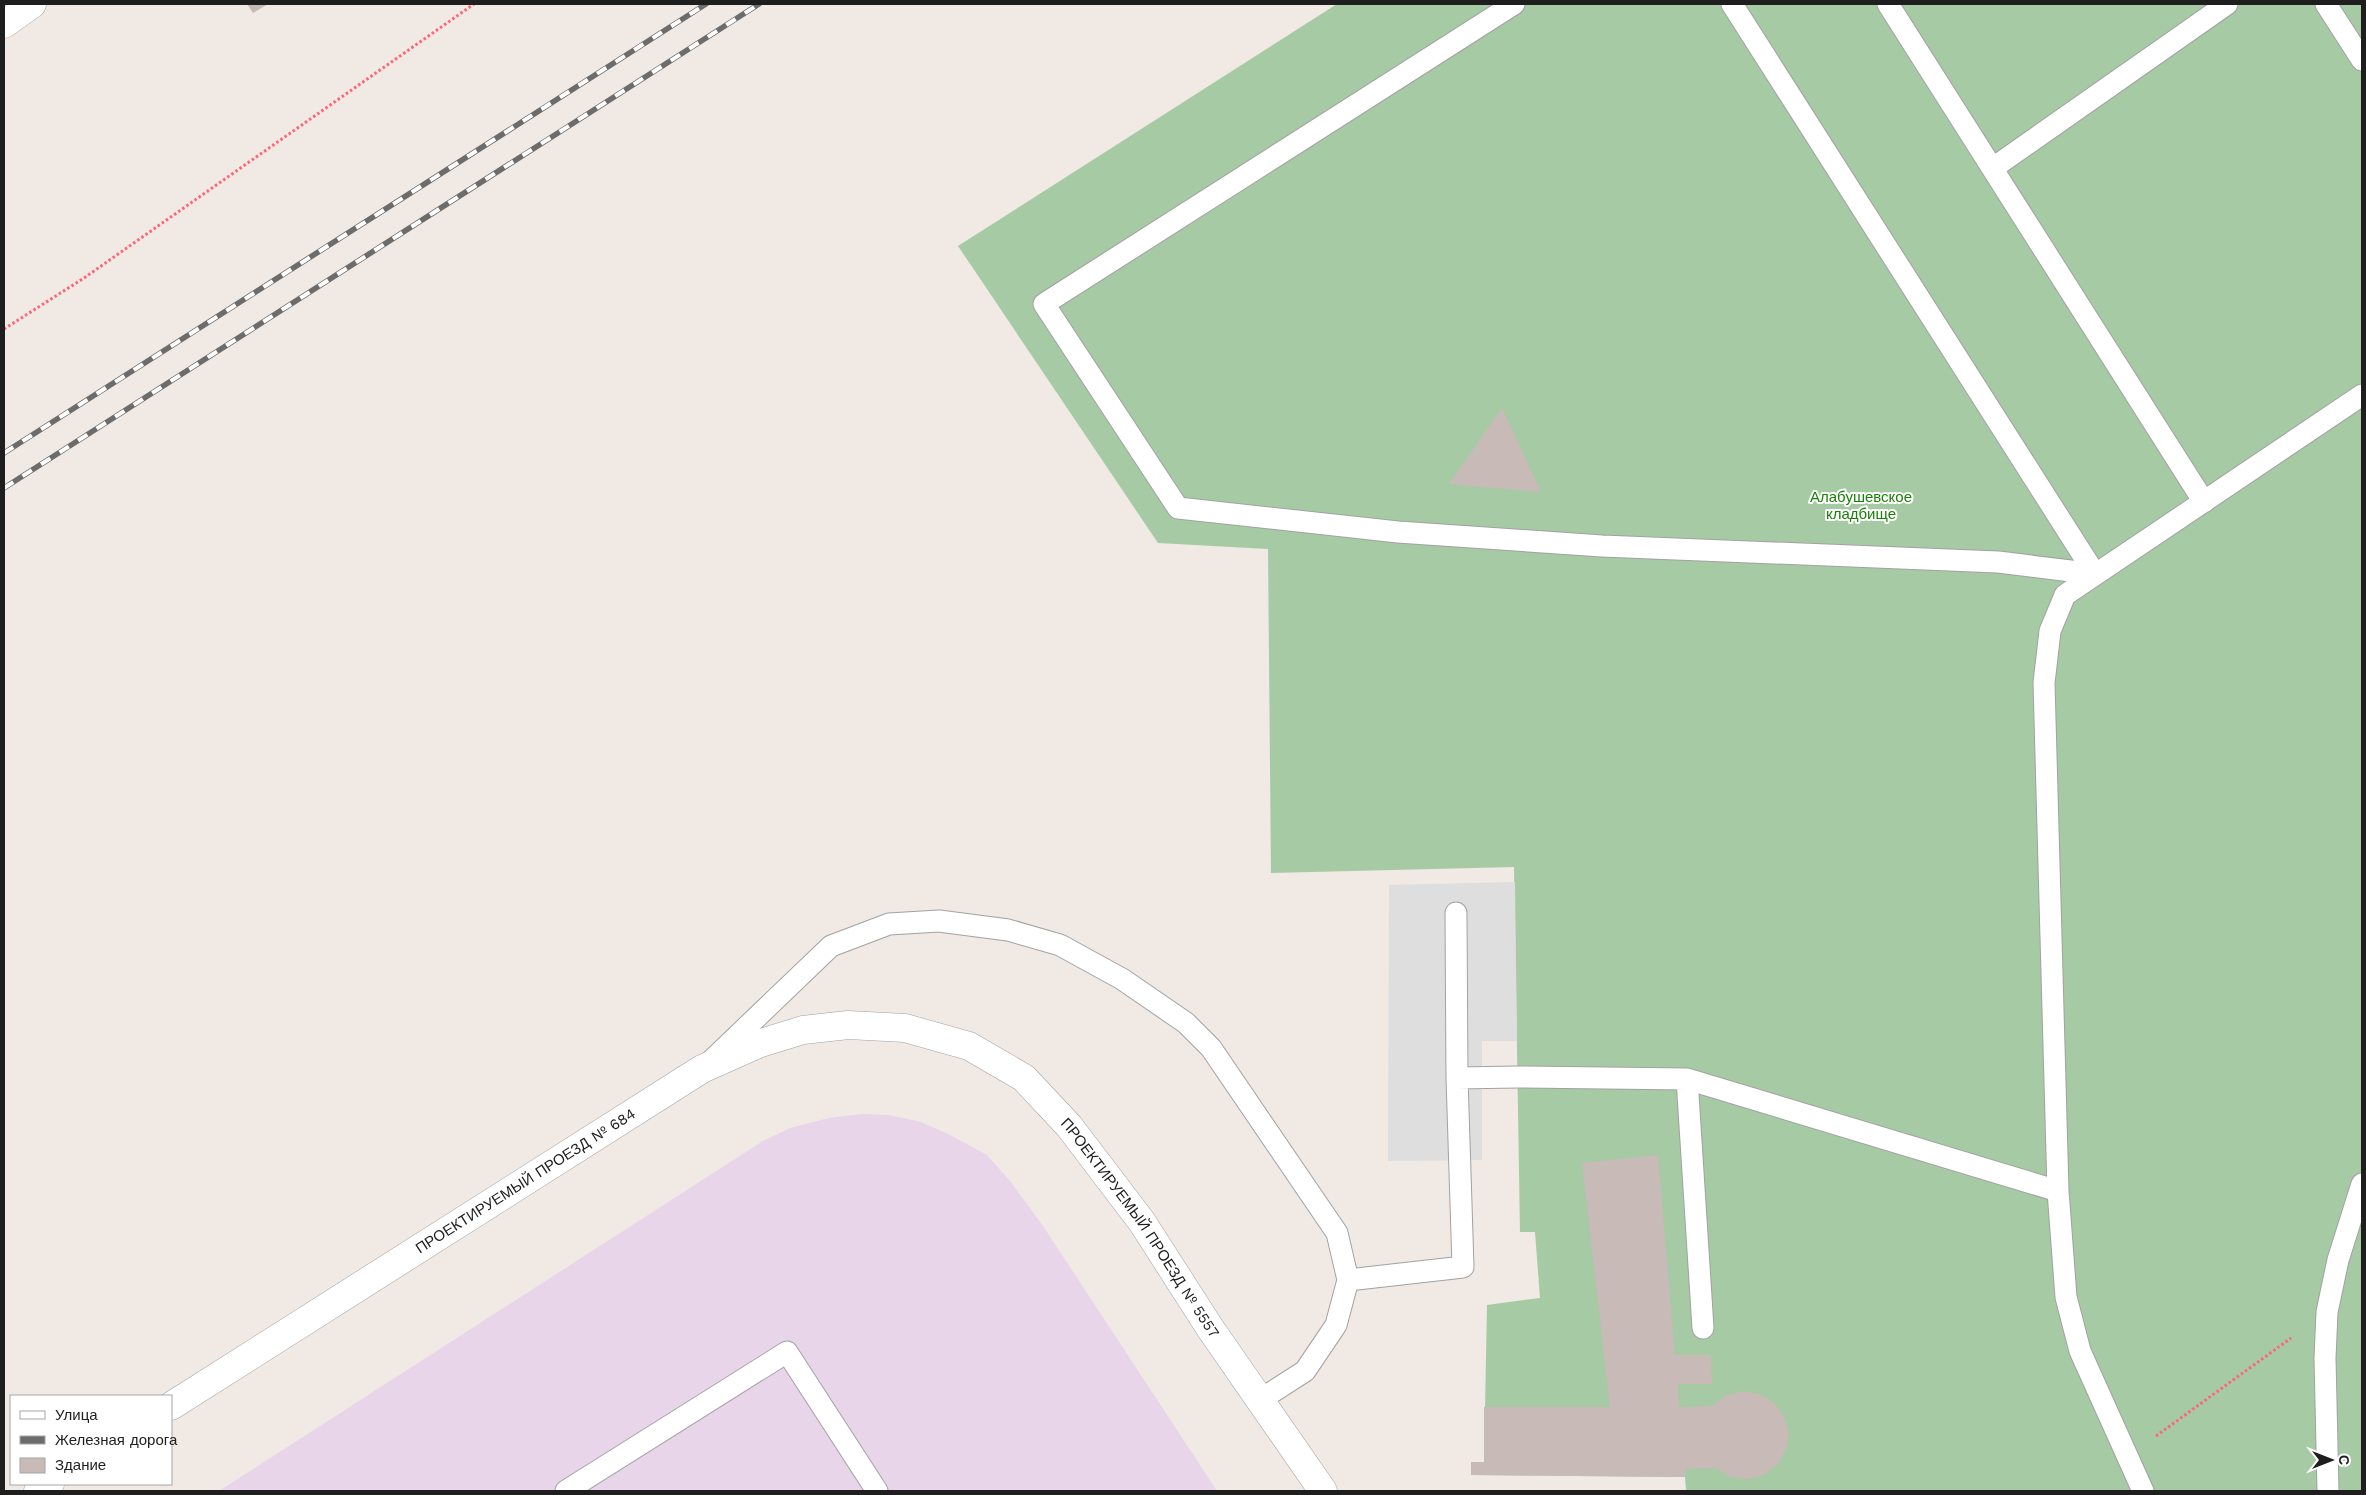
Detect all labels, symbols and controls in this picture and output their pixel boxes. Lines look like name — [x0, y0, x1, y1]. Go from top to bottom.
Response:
park label: Алабушевское кладбище — [1810, 488, 1912, 523]
street label: ПРОЕКТИРУЕМЫЙ ПРОЕЗД № 684 — [412, 1104, 639, 1257]
street label: ПРОЕКТИРУЕМЫЙ ПРОЕЗД № 5557 — [1057, 1114, 1223, 1341]
legend — [10, 1395, 172, 1485]
text: Улица — [55, 1406, 98, 1424]
text: Железная дорога — [55, 1431, 178, 1449]
north arrow — [2306, 1435, 2356, 1485]
text: С — [2336, 1455, 2352, 1465]
text: Здание — [55, 1456, 106, 1474]

